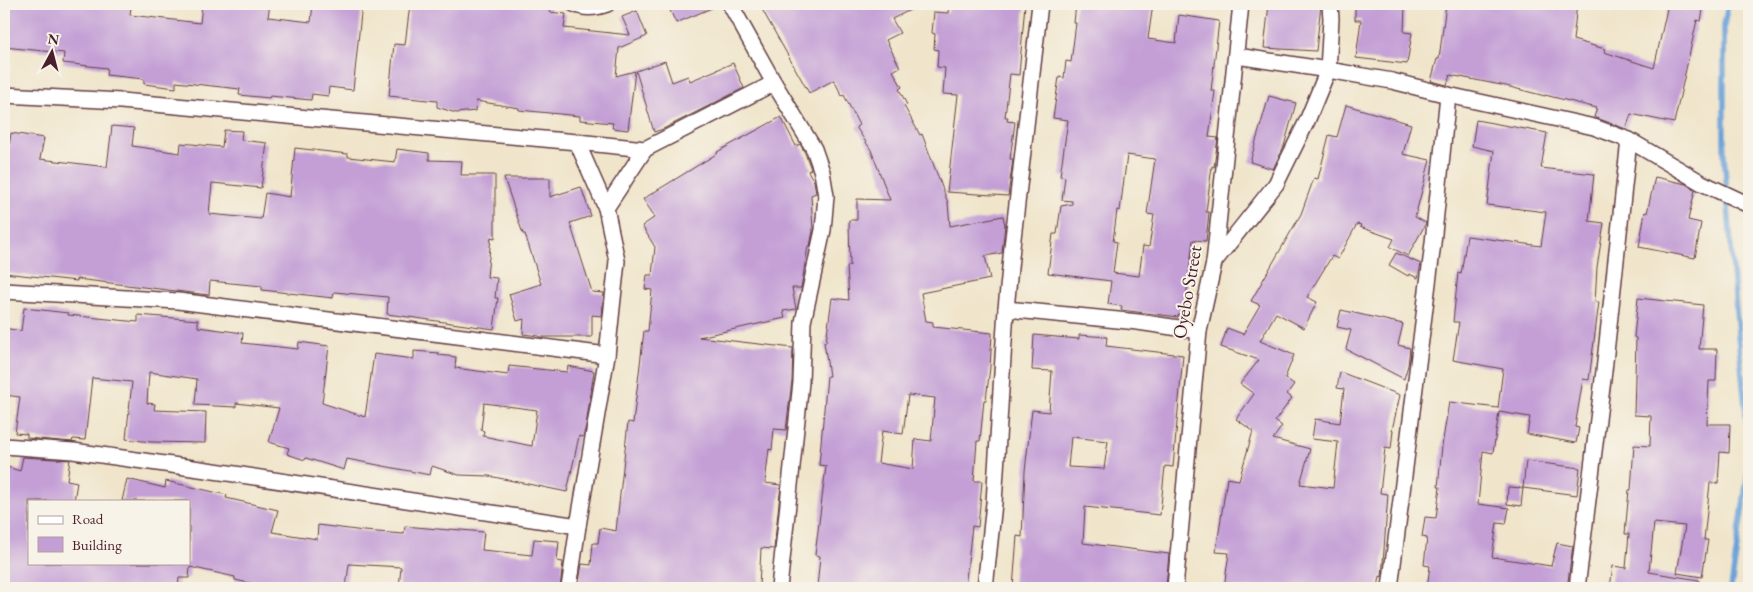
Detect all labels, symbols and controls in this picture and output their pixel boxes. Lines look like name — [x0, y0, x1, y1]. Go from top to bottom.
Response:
north arrow — [28, 28, 78, 78]
text: N — [47, 29, 61, 49]
street label: Oyebo Street — [1166, 243, 1208, 341]
legend — [28, 500, 190, 564]
text: Road — [72, 509, 104, 528]
text: Building — [72, 535, 122, 554]

